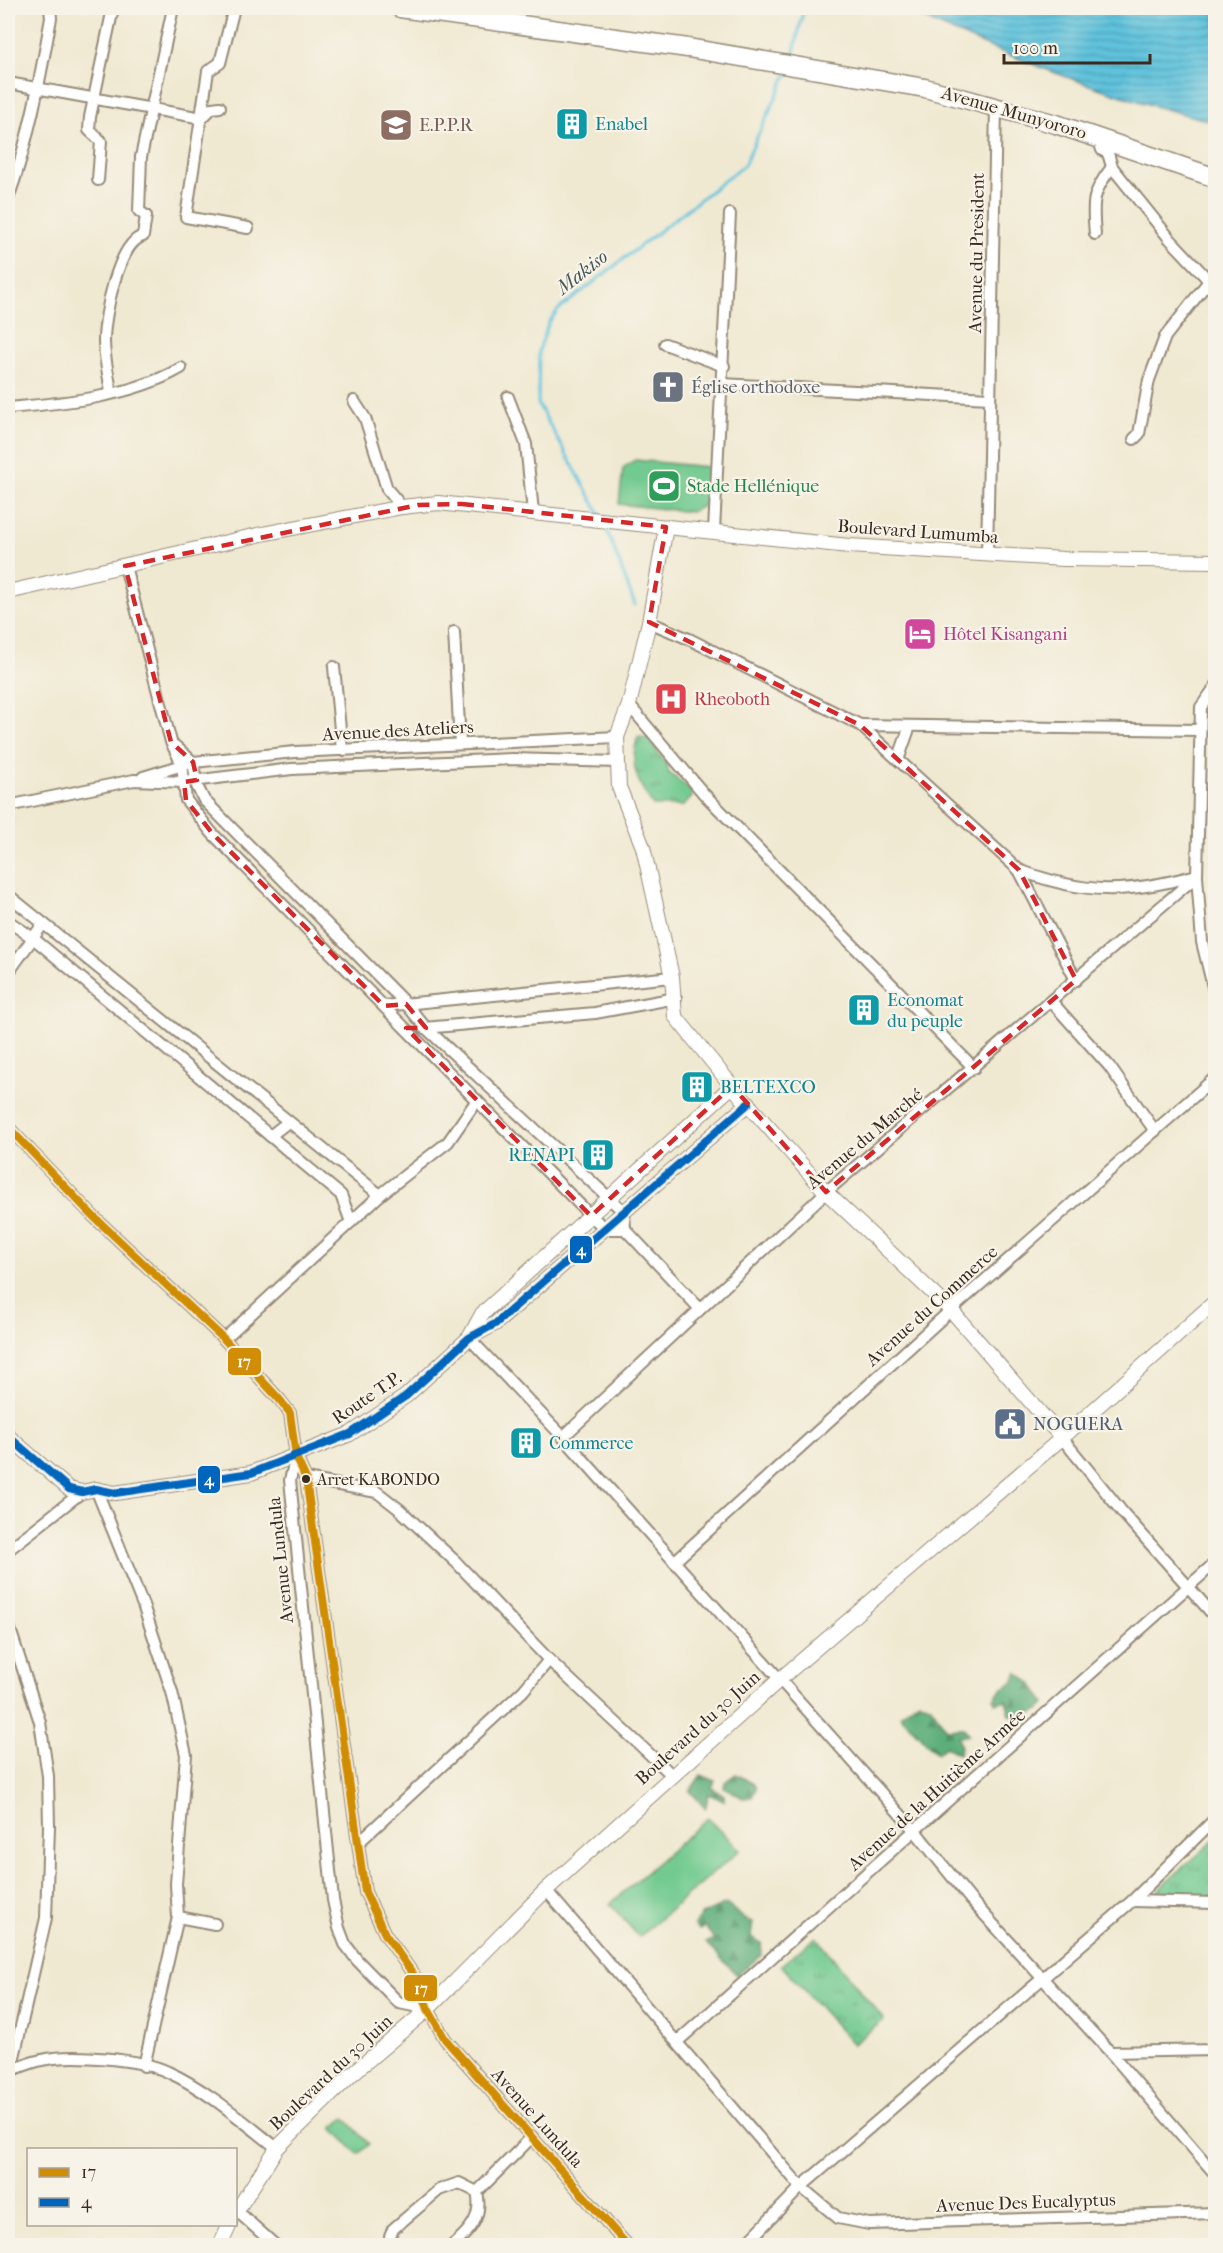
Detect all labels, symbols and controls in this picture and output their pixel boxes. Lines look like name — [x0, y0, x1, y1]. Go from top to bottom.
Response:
scale bar — [1004, 27, 1150, 65]
text: 100 m — [1013, 38, 1058, 59]
street label: Avenue Munyororo — [938, 82, 1089, 144]
building icon: Enabel — [554, 106, 590, 142]
school or university icon: E.P.P.R — [378, 107, 414, 143]
place label: Enabel — [595, 114, 648, 135]
place label: E.P.P.R — [419, 115, 474, 136]
street label: Avenue du President — [965, 172, 989, 334]
water label: Makiso — [550, 245, 612, 300]
church icon: Église orthodoxe — [650, 369, 686, 405]
place label: Église orthodoxe — [691, 376, 820, 398]
sports icon: Stade Hellénique — [646, 468, 682, 504]
place label: Stade Hellénique — [687, 476, 819, 497]
street label: Boulevard Lumumba — [837, 516, 1000, 548]
hotel icon: Hôtel Kisangani — [902, 616, 938, 652]
place label: Hôtel Kisangani — [943, 624, 1068, 645]
hospital icon: Rheoboth — [653, 681, 689, 717]
place label: Rheoboth — [694, 689, 770, 710]
street label: Avenue des Ateliers — [321, 717, 474, 745]
place label: Economat du peuple — [887, 990, 965, 1032]
building icon: Economat du peuple — [846, 992, 882, 1028]
building icon: BELTEXCO — [679, 1069, 715, 1105]
place label: BELTEXCO — [720, 1077, 816, 1098]
street label: Avenue du Marché — [802, 1084, 927, 1194]
building icon: RENAPI — [580, 1137, 616, 1173]
place label: RENAPI — [508, 1145, 575, 1166]
line badge: 4 — [569, 1235, 593, 1264]
text: 4 — [575, 1240, 587, 1260]
street label: Avenue du Commerce — [861, 1241, 1002, 1371]
line badge: 17 — [227, 1347, 262, 1376]
text: 17 — [237, 1352, 251, 1371]
street label: Route T.P. — [328, 1367, 406, 1429]
public building icon: NOGUERA — [992, 1406, 1028, 1442]
place label: NOGUERA — [1033, 1414, 1123, 1435]
building icon: Commerce — [508, 1425, 544, 1461]
place label: Commerce — [549, 1433, 633, 1454]
line badge: 4 — [197, 1465, 221, 1494]
text: 4 — [203, 1470, 215, 1490]
place label: Arret KABONDO — [316, 1470, 440, 1489]
marker: Arret KABONDO — [300, 1473, 312, 1485]
street label: Avenue Lundula — [264, 1495, 298, 1625]
street label: Boulevard du 30 Juin — [631, 1666, 765, 1789]
street label: Avenue de la Huitième Armée — [843, 1705, 1030, 1876]
line badge: 17 — [403, 1974, 438, 2002]
text: 17 — [414, 1979, 428, 1998]
street label: Boulevard du 30 Juin — [265, 2010, 397, 2135]
street label: Avenue Lundula — [486, 2063, 588, 2173]
legend — [27, 2148, 237, 2226]
text: 17 — [81, 2162, 96, 2183]
street label: Avenue Des Eucalyptus — [935, 2189, 1117, 2217]
text: 4 — [81, 2192, 92, 2213]

